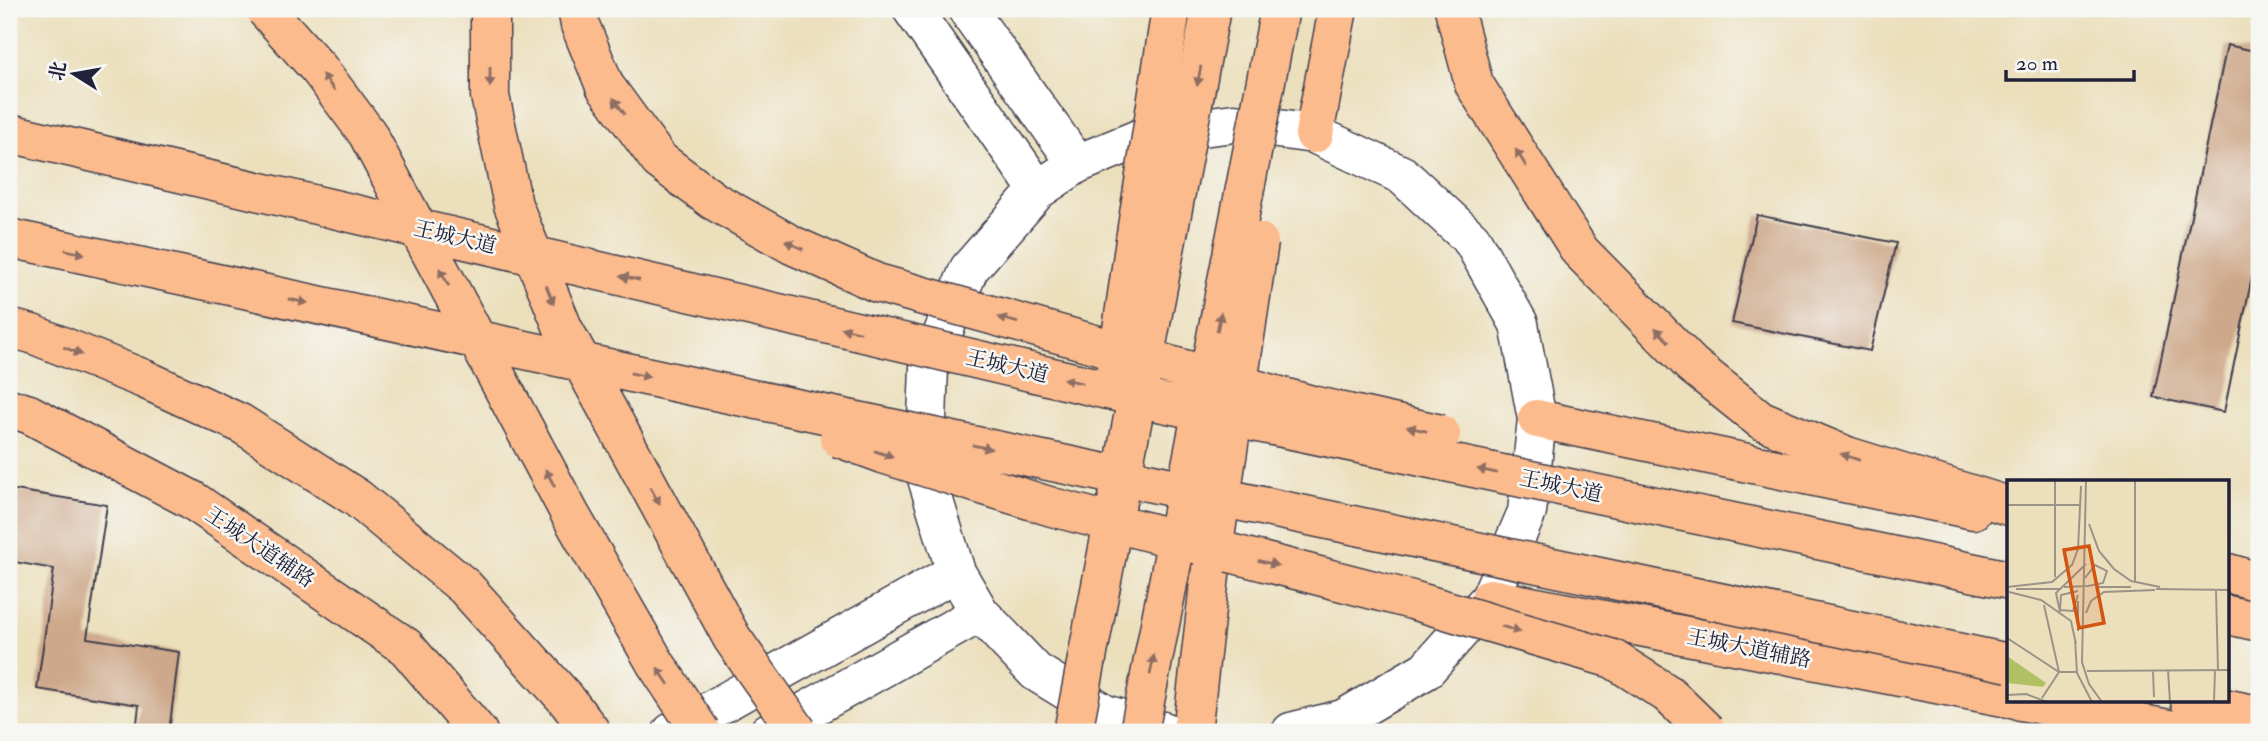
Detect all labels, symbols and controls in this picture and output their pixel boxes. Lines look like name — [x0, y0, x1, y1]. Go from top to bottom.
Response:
north arrow — [38, 38, 108, 108]
scale bar — [2006, 38, 2133, 82]
text: 20 m — [2016, 50, 2058, 77]
text: 北 — [45, 59, 72, 83]
one-way arrow — [1193, 65, 1204, 87]
one-way arrow — [484, 66, 496, 88]
one-way arrow — [321, 73, 336, 91]
one-way arrow — [612, 97, 626, 115]
one-way arrow — [1515, 148, 1528, 167]
street label: 王城大道 — [411, 215, 499, 260]
one-way arrow — [784, 240, 804, 251]
one-way arrow — [64, 247, 86, 258]
one-way arrow — [438, 267, 449, 287]
one-way arrow — [619, 272, 641, 283]
one-way arrow — [544, 285, 555, 306]
one-way arrow — [287, 295, 309, 306]
one-way arrow — [1213, 311, 1224, 333]
one-way arrow — [997, 314, 1019, 325]
one-way arrow — [840, 324, 862, 335]
one-way arrow — [1654, 326, 1671, 343]
street label: 王城大道 — [963, 344, 1051, 389]
one-way arrow — [63, 345, 84, 356]
one-way arrow — [629, 370, 651, 381]
one-way arrow — [1062, 376, 1084, 387]
one-way arrow — [1406, 423, 1428, 434]
one-way arrow — [971, 442, 993, 453]
one-way arrow — [874, 449, 895, 460]
one-way arrow — [1840, 451, 1861, 462]
one-way arrow — [1476, 465, 1498, 476]
street label: 王城大道 — [1517, 465, 1605, 508]
one-way arrow — [545, 468, 556, 488]
inset map — [2007, 480, 2230, 702]
one-way arrow — [649, 487, 661, 506]
street label: 王城大道辅路 — [200, 501, 319, 594]
one-way arrow — [1257, 558, 1279, 569]
street label: 王城大道辅路 — [1684, 623, 1813, 674]
one-way arrow — [1501, 624, 1522, 634]
one-way arrow — [1147, 654, 1158, 676]
one-way arrow — [657, 666, 670, 685]

